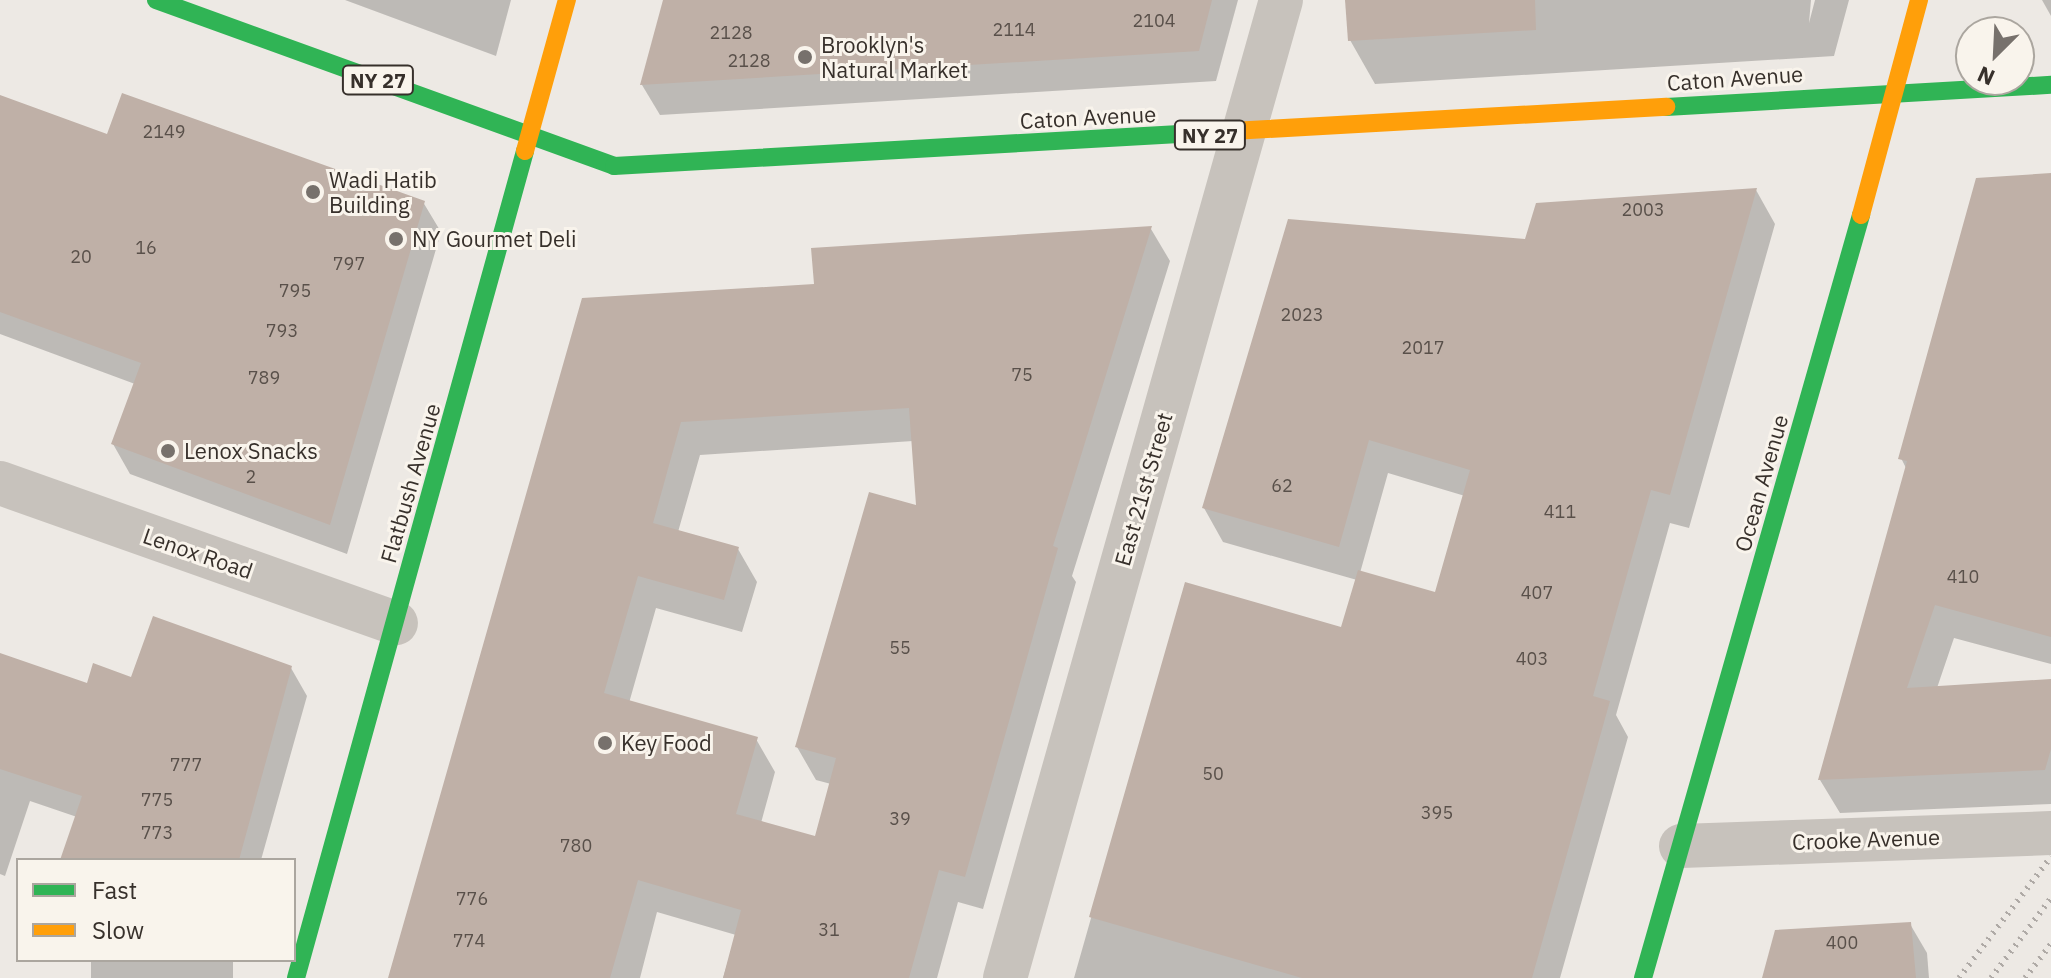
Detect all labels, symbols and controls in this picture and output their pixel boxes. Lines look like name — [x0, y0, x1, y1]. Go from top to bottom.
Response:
house number: 2104 — [1132, 10, 1176, 32]
north arrow — [1955, 16, 2035, 96]
house number: 2114 — [992, 19, 1036, 41]
house number: 2128 — [709, 22, 753, 44]
place label: Brooklyn's Natural Market — [821, 31, 968, 82]
marker: Brooklyn's Natural Market — [796, 48, 814, 66]
house number: 2128 — [727, 50, 771, 72]
street label: Caton Avenue — [1666, 60, 1804, 96]
text: N — [1973, 60, 1999, 93]
road number: NY 27 — [340, 64, 416, 96]
street label: Caton Avenue — [1019, 100, 1157, 134]
road number: NY 27 — [1172, 119, 1248, 151]
house number: 2149 — [142, 121, 186, 143]
place label: Wadi Hatib Building — [329, 166, 437, 218]
marker: Wadi Hatib Building — [304, 183, 322, 201]
house number: 2003 — [1621, 199, 1665, 221]
place label: NY Gourmet Deli — [412, 226, 576, 252]
marker: NY Gourmet Deli — [387, 230, 405, 248]
house number: 16 — [135, 237, 157, 259]
house number: 20 — [70, 246, 92, 268]
house number: 797 — [333, 253, 365, 275]
house number: 795 — [279, 280, 311, 302]
house number: 2023 — [1280, 304, 1324, 326]
house number: 793 — [266, 320, 298, 342]
house number: 2017 — [1401, 337, 1445, 359]
house number: 75 — [1011, 364, 1033, 386]
house number: 789 — [248, 367, 280, 389]
street label: Flatbush Avenue — [375, 400, 445, 566]
street label: East 21st Street — [1108, 409, 1178, 569]
street label: Ocean Avenue — [1729, 411, 1793, 555]
place label: Lenox Snacks — [184, 438, 318, 464]
marker: Lenox Snacks — [159, 442, 177, 460]
house number: 2 — [246, 466, 256, 488]
house number: 62 — [1271, 475, 1293, 497]
house number: 411 — [1544, 501, 1576, 523]
street label: Lenox Road — [140, 522, 256, 584]
house number: 410 — [1947, 566, 1979, 588]
house number: 407 — [1521, 582, 1553, 604]
house number: 55 — [889, 637, 911, 659]
house number: 403 — [1516, 648, 1548, 670]
place label: Key Food — [621, 730, 712, 756]
marker: Key Food — [596, 734, 614, 752]
house number: 777 — [170, 754, 202, 776]
house number: 50 — [1202, 763, 1224, 785]
house number: 775 — [141, 789, 173, 811]
house number: 395 — [1421, 802, 1453, 824]
house number: 39 — [889, 808, 911, 830]
house number: 773 — [141, 822, 173, 844]
street label: Crooke Avenue — [1791, 823, 1941, 855]
house number: 780 — [560, 835, 592, 857]
legend — [16, 858, 296, 962]
text: Fast — [92, 874, 137, 906]
house number: 776 — [456, 888, 488, 910]
text: Slow — [92, 914, 144, 946]
house number: 31 — [818, 919, 840, 941]
house number: 774 — [453, 930, 485, 952]
house number: 400 — [1826, 932, 1858, 954]

